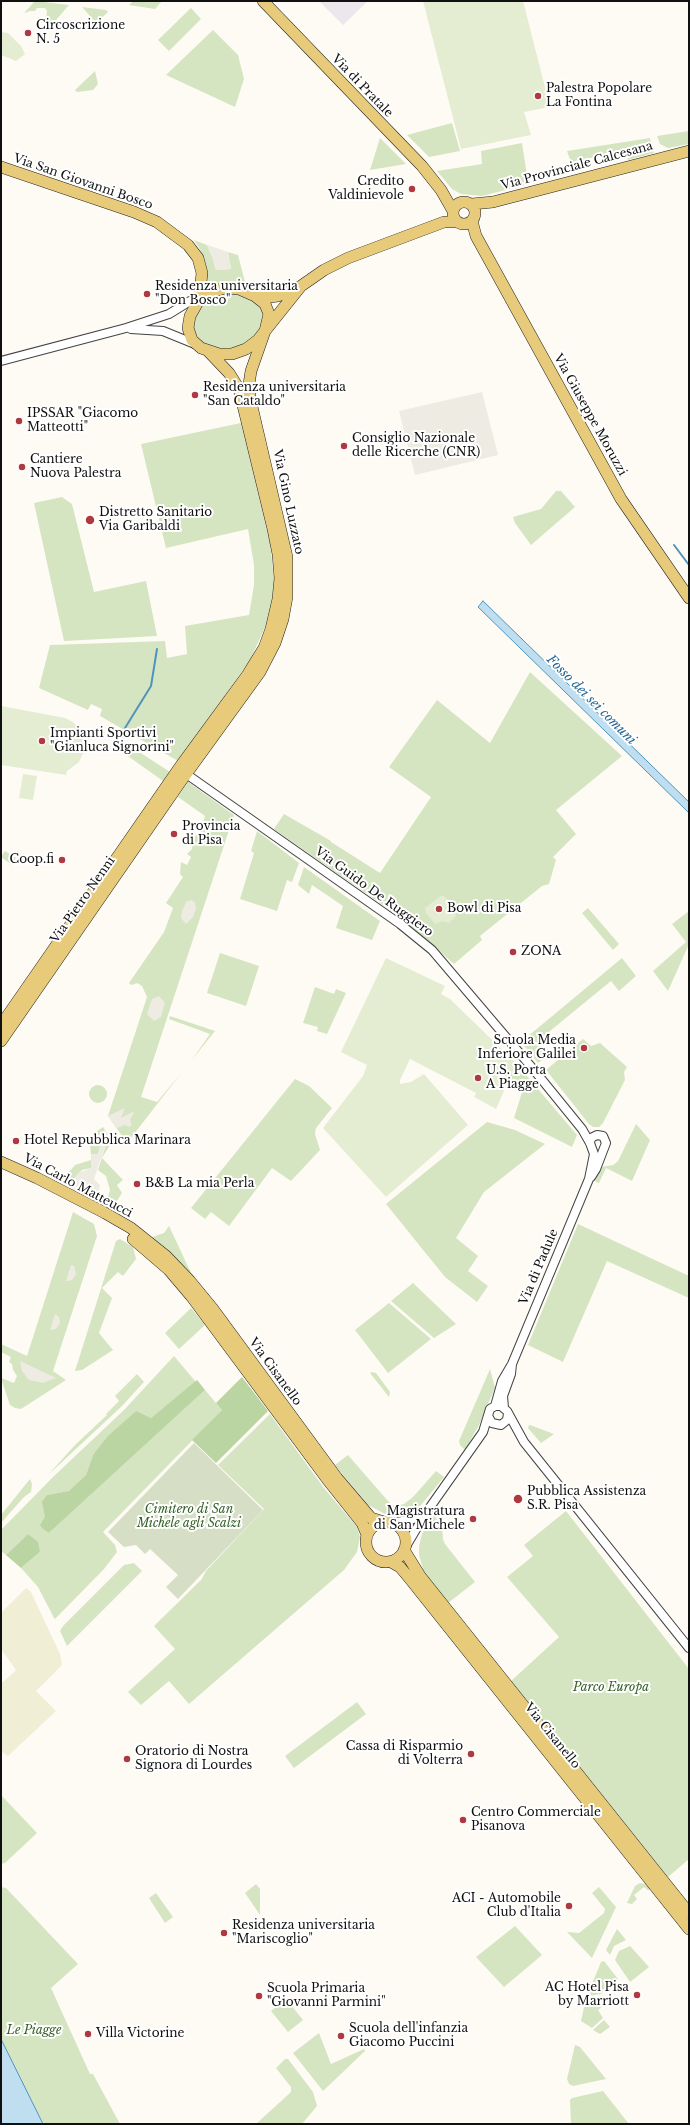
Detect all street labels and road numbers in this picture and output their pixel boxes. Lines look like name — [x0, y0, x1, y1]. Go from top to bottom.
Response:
street label: Via di Pratale — [328, 52, 396, 120]
street label: Via Provinciale Calcesana — [500, 139, 654, 193]
street label: Via San Giovanni Bosco — [11, 151, 155, 213]
street label: Via Giuseppe Moruzzi — [551, 352, 629, 478]
street label: Via Gino Luzzato — [270, 448, 306, 556]
street label: Via Guido De Ruggiero — [312, 844, 436, 940]
street label: Via Pietro Nenni — [48, 854, 118, 946]
street label: Via Carlo Matteucci — [21, 1151, 135, 1221]
street label: Via di Padule — [517, 1227, 561, 1307]
street label: Via Cisanello — [246, 1335, 304, 1409]
street label: Via Cisanello — [521, 1700, 583, 1772]

